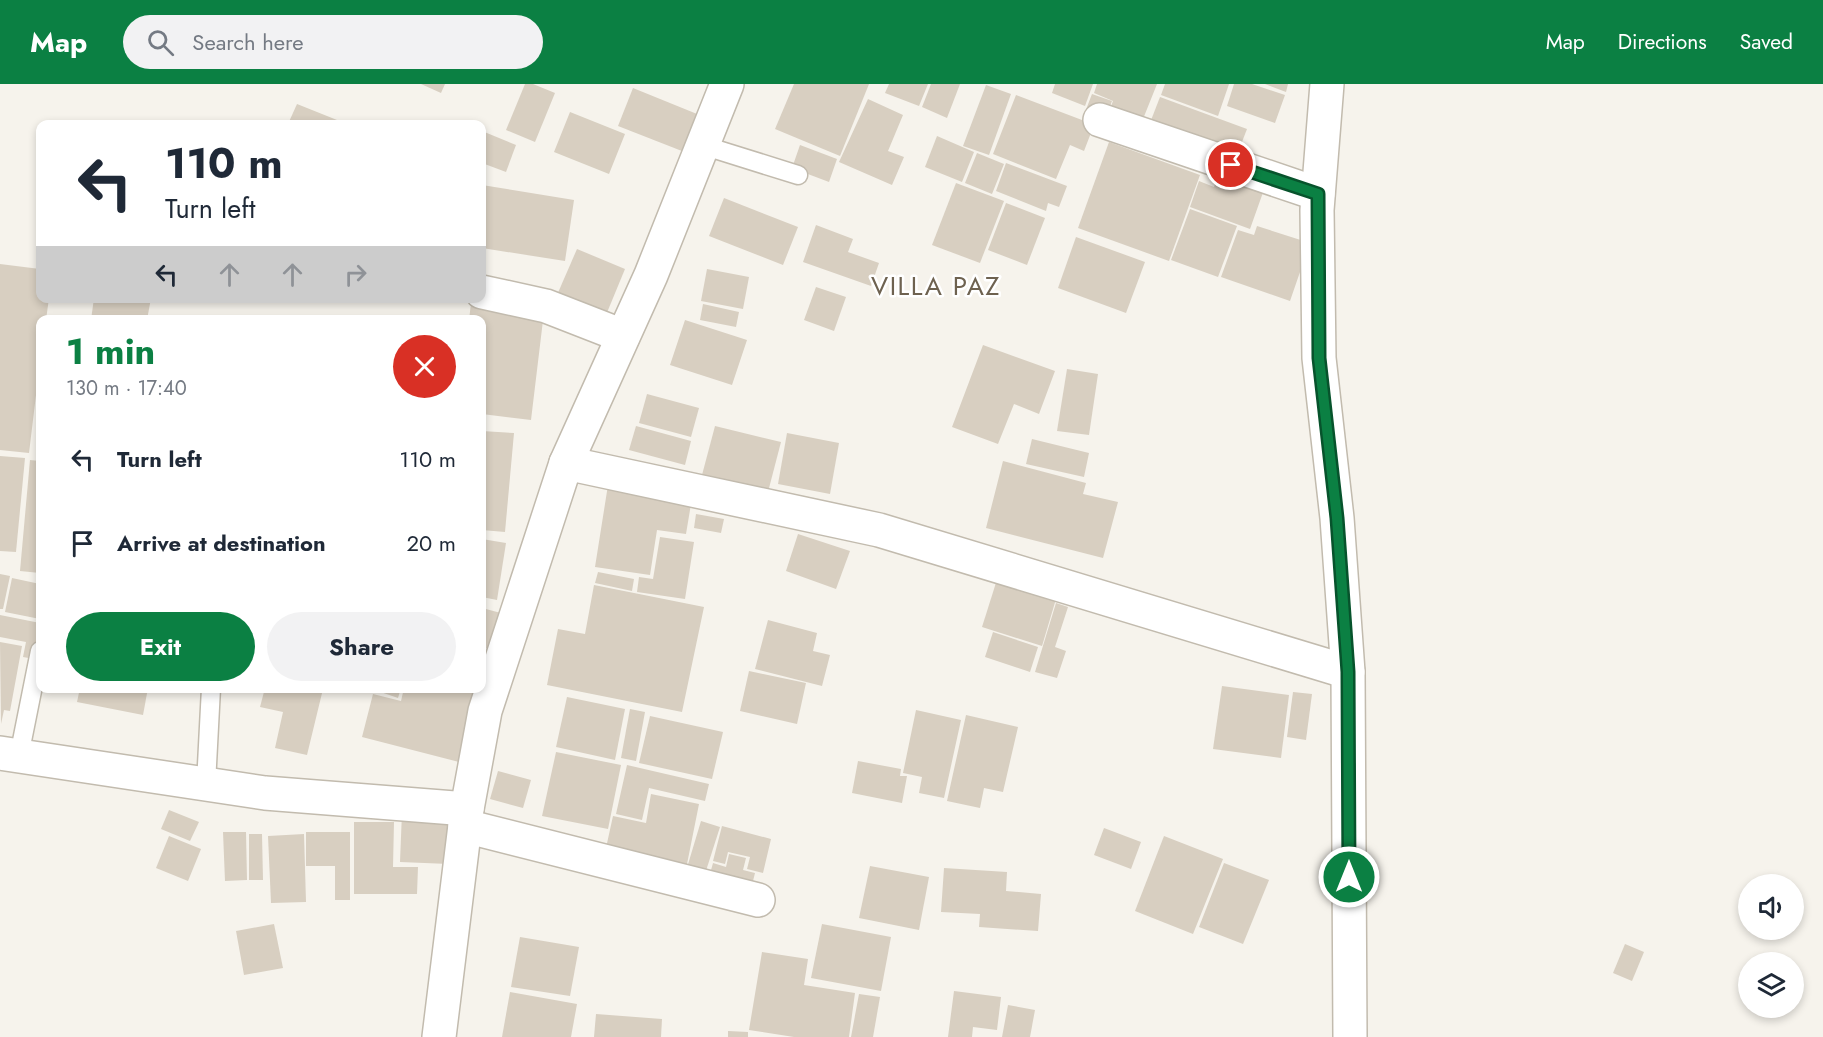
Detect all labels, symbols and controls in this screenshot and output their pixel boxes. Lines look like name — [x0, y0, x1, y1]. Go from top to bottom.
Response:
search box — [123, 15, 543, 69]
text: Map — [30, 22, 87, 63]
icon: search — [144, 26, 177, 59]
text: Search here — [192, 26, 304, 58]
text: Map — [1546, 27, 1585, 57]
text: Directions — [1618, 27, 1707, 57]
text: Saved — [1740, 27, 1793, 57]
text: 110 m — [165, 133, 283, 194]
pin — [1205, 139, 1256, 190]
icon: left — [66, 144, 144, 222]
icon: arrive — [1214, 148, 1247, 181]
text: Turn left — [165, 189, 255, 228]
icon: left — [150, 258, 183, 291]
icon: ahead — [213, 258, 246, 291]
icon: ahead — [276, 258, 309, 291]
icon: right — [339, 258, 372, 291]
district label: VILLA PAZ — [871, 267, 1001, 305]
text: 1 min — [66, 325, 155, 377]
button: close — [393, 335, 456, 398]
text: 130 m · 17:40 — [66, 374, 187, 403]
icon: left — [66, 443, 99, 476]
text: Turn left — [117, 443, 202, 475]
text: 110 m — [399, 443, 456, 475]
icon: arrive — [66, 527, 99, 560]
text: Arrive at destination — [117, 527, 326, 559]
text: 20 m — [407, 527, 456, 559]
button: Exit — [66, 612, 255, 681]
button: Share — [267, 612, 456, 681]
position arrow — [1317, 845, 1381, 909]
map controls — [1738, 874, 1804, 1018]
button: sound — [1738, 874, 1804, 940]
button: layers — [1738, 952, 1804, 1018]

